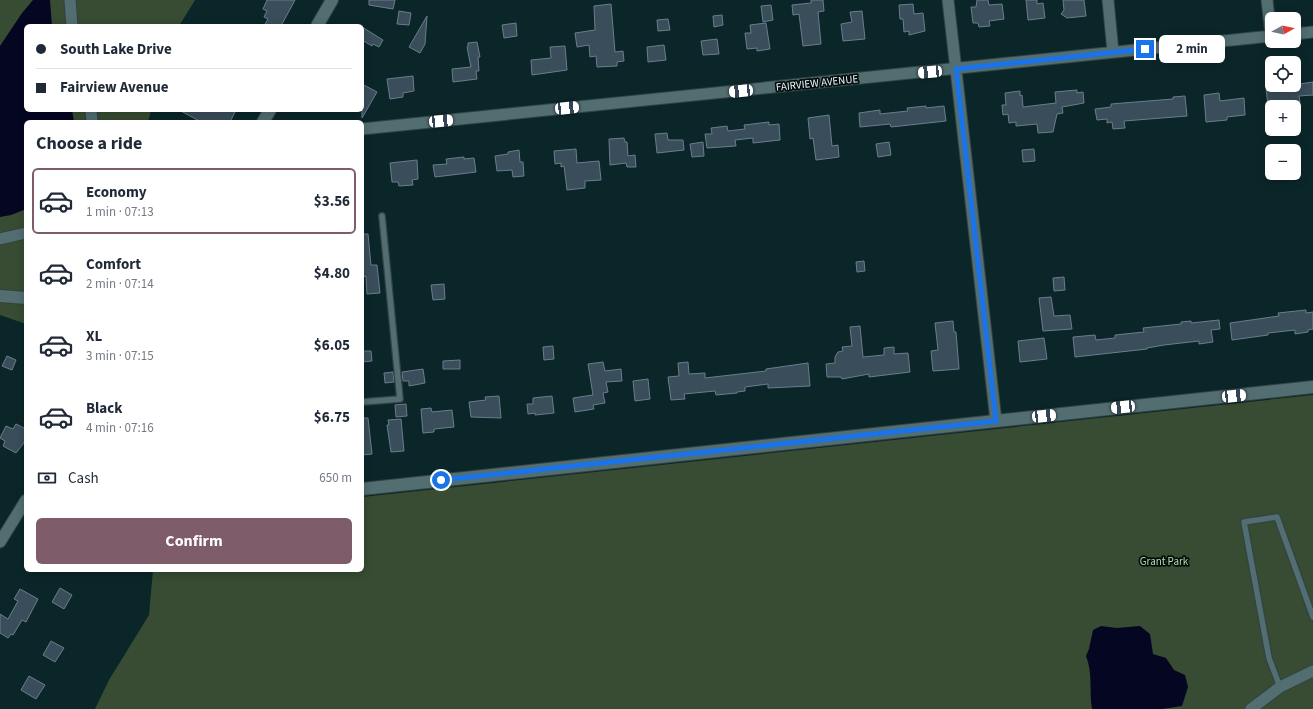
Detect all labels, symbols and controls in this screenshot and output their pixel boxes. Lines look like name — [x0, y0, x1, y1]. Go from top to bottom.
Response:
north arrow — [1265, 12, 1301, 48]
map controls — [1265, 12, 1301, 180]
callout: 2 min — [1159, 35, 1225, 63]
text: South Lake Drive — [60, 39, 172, 60]
route end — [1136, 40, 1154, 58]
text: 2 min — [1176, 40, 1208, 58]
button: locate — [1265, 56, 1301, 92]
car — [918, 65, 942, 79]
street label: FAIRVIEW AVENUE — [775, 71, 859, 95]
text: Fairview Avenue — [60, 77, 168, 98]
car — [728, 84, 754, 98]
button: + — [1265, 100, 1301, 136]
car — [554, 101, 580, 115]
car — [429, 114, 453, 128]
text: Choose a ride — [36, 131, 142, 156]
button: − — [1265, 144, 1301, 180]
text: Economy — [86, 182, 147, 203]
icon: car — [38, 183, 74, 219]
text: $3.56 — [314, 191, 350, 212]
text: 1 min · 07:13 — [86, 203, 154, 221]
text: Comfort — [86, 254, 141, 275]
icon: car — [38, 255, 74, 291]
text: $4.80 — [314, 263, 350, 284]
text: 2 min · 07:14 — [86, 275, 154, 293]
text: XL — [86, 326, 102, 347]
icon: car — [38, 327, 74, 363]
text: $6.05 — [314, 335, 350, 356]
text: 3 min · 07:15 — [86, 347, 154, 365]
car — [1221, 389, 1247, 403]
text: Black — [86, 398, 123, 419]
icon: car — [38, 399, 74, 435]
car — [1110, 400, 1136, 414]
text: $6.75 — [314, 407, 350, 428]
car — [1031, 409, 1057, 423]
text: 4 min · 07:16 — [86, 419, 154, 437]
icon: cash — [36, 467, 58, 489]
text: Cash — [68, 468, 99, 489]
text: 650 m — [319, 469, 352, 487]
route start — [432, 471, 450, 489]
button: Confirm — [36, 518, 352, 564]
park label: Grant Park — [1140, 554, 1189, 569]

